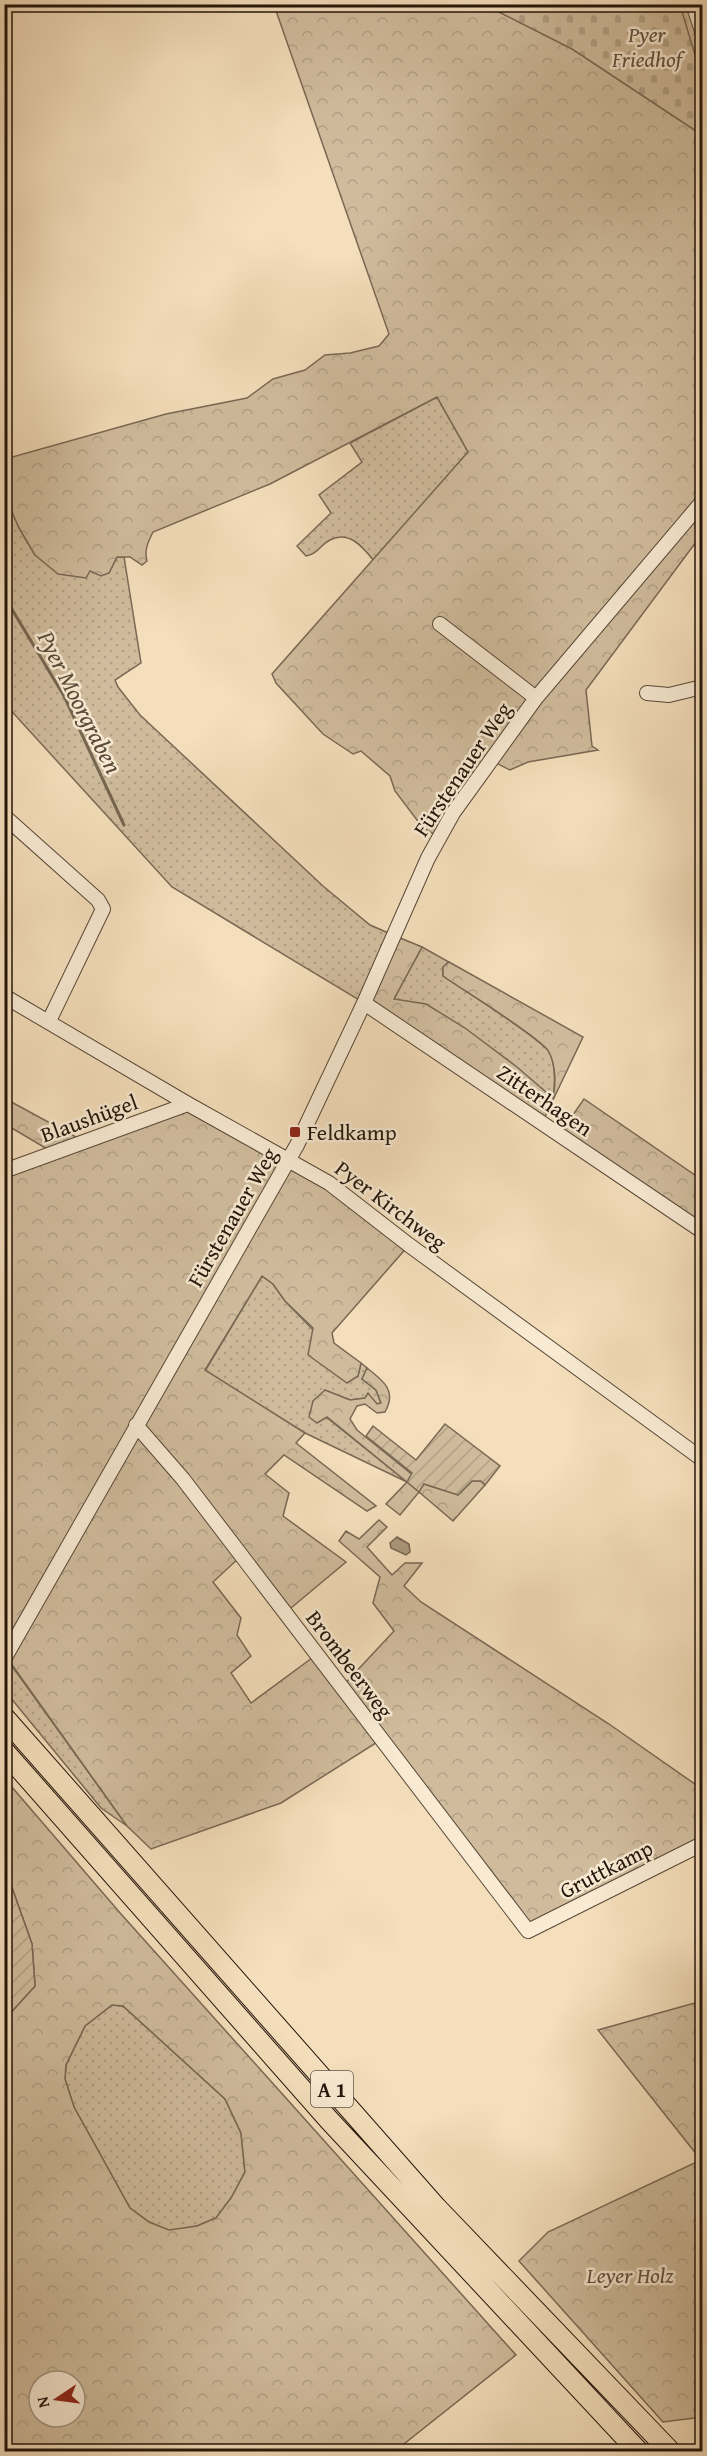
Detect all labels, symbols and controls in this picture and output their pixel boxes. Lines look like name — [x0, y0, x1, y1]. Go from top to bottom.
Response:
park label: Pyer Friedhof — [611, 18, 687, 75]
water label: Pyer Moorgraben — [28, 623, 131, 780]
street label: Fürstenauer Weg — [405, 695, 519, 843]
street label: Zitterhagen — [491, 1056, 600, 1144]
street label: Blaushügel — [36, 1086, 142, 1150]
place label: Feldkamp — [307, 1116, 397, 1148]
marker: Feldkamp — [288, 1125, 302, 1139]
street label: Fürstenauer Weg — [179, 1141, 285, 1293]
street label: Pyer Kirchweg — [328, 1152, 454, 1258]
street label: Brombeerweg — [299, 1603, 401, 1725]
street label: Gruttkamp — [554, 1832, 658, 1906]
road number: A 1 — [311, 2071, 353, 2107]
park label: Leyer Holz — [586, 2259, 674, 2291]
north arrow — [27, 2369, 87, 2429]
text: N — [29, 2394, 55, 2410]

